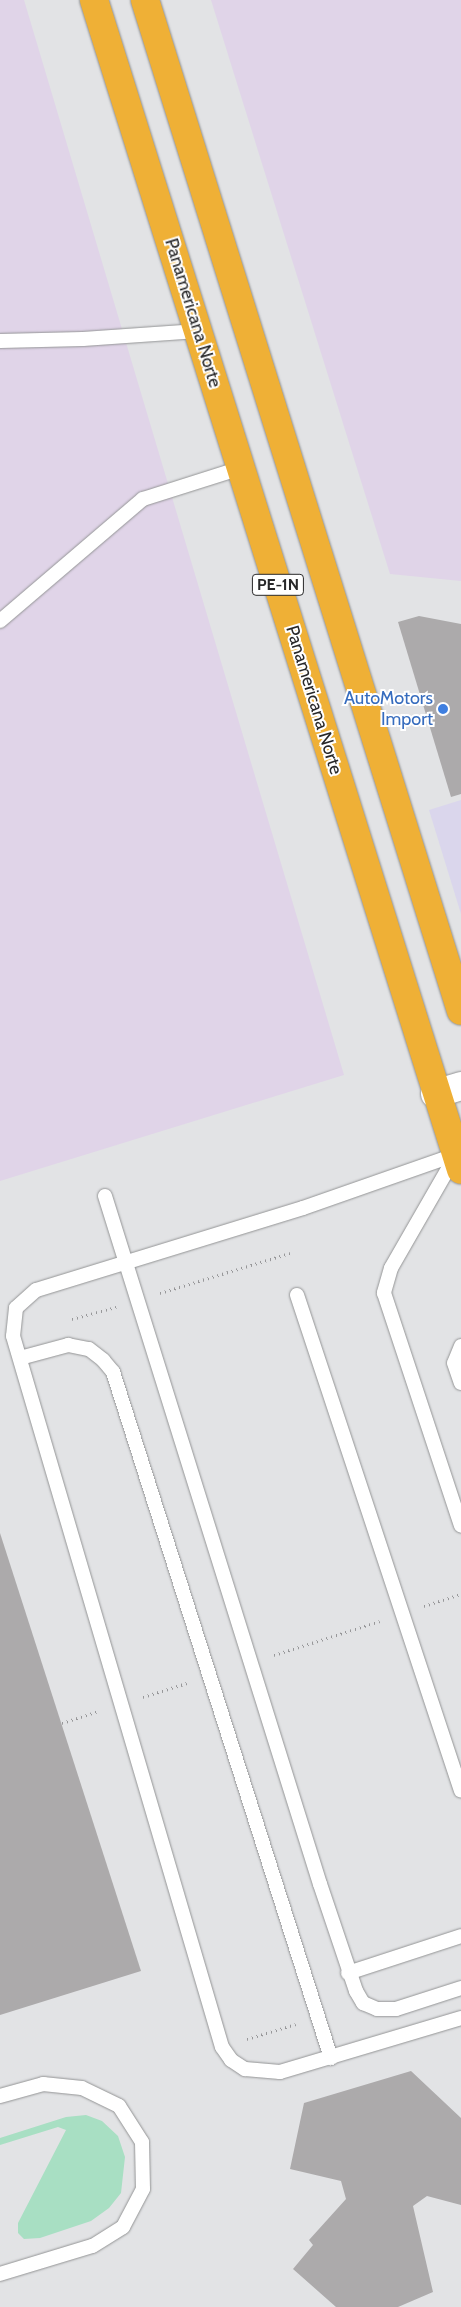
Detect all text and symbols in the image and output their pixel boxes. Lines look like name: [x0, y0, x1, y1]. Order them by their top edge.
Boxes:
street label: Panamericana Norte: [160, 236, 226, 390]
road number: PE-1N: [252, 572, 304, 598]
street label: Panamericana Norte: [281, 623, 347, 777]
place label: AutoMotors Import: [344, 688, 433, 731]
marker: AutoMotors Import: [437, 703, 449, 715]

